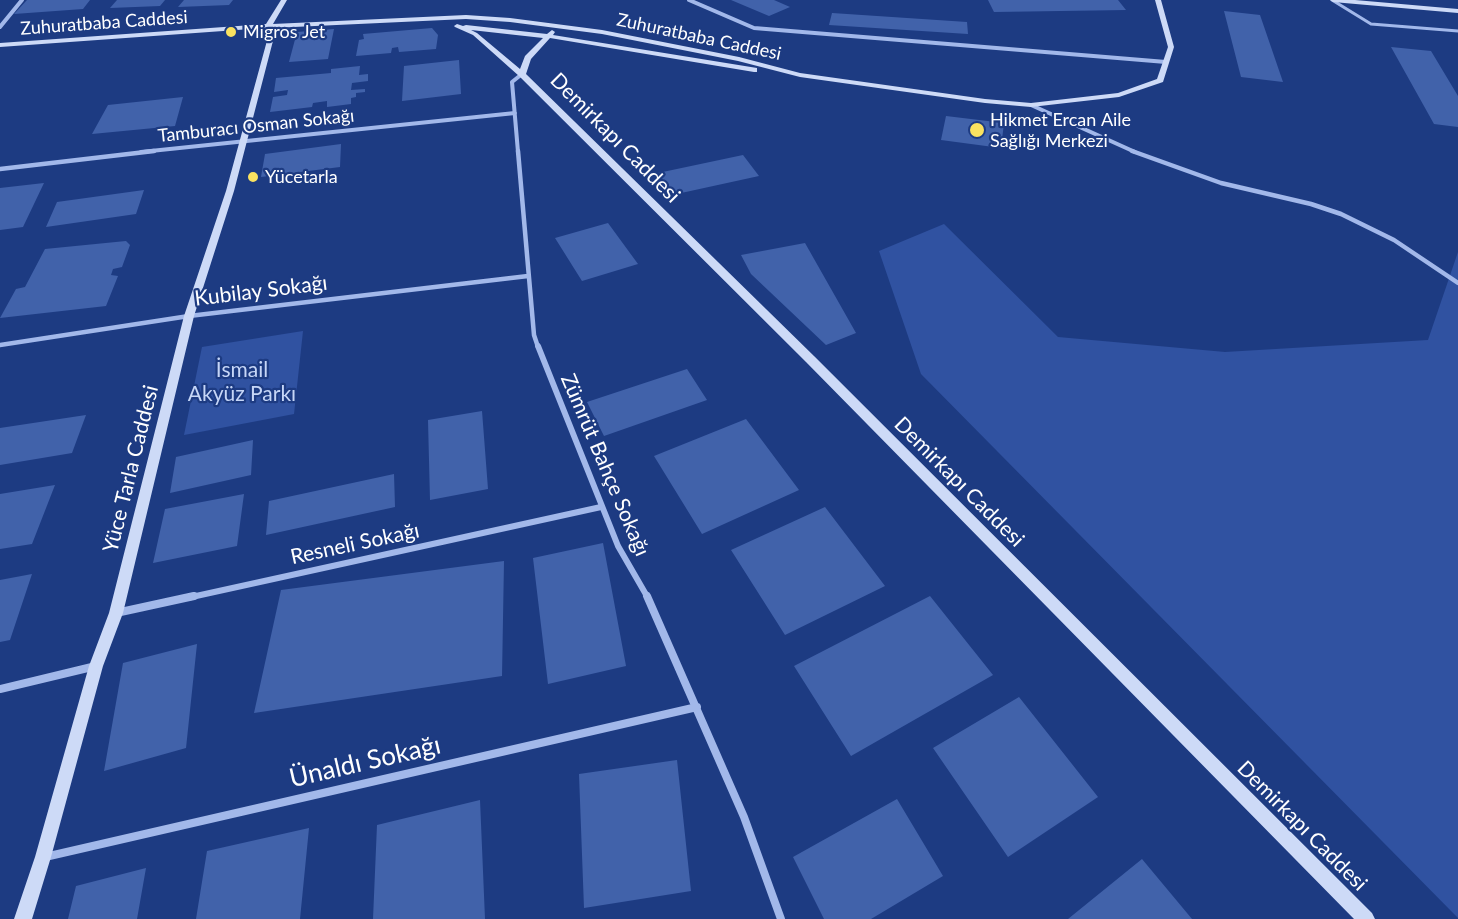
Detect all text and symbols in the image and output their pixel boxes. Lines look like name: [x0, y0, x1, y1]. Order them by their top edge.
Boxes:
street label: Zuhuratbaba Caddesi: [20, 6, 188, 40]
street label: Zuhuratbaba Caddesi: [615, 9, 783, 65]
place label: Migros Jet: [243, 21, 325, 43]
marker: Migros Jet: [224, 25, 238, 39]
street label: Demirkapı Caddesi: [545, 68, 685, 208]
street label: Tamburacı Osman Sokağı: [157, 105, 355, 147]
place label: Hikmet Ercan Aile Sağlığı Merkezi: [990, 109, 1131, 152]
marker: Hikmet Ercan Aile Sağlığı Merkezi: [968, 121, 986, 139]
place label: Yücetarla: [265, 166, 338, 188]
marker: Yücetarla: [246, 170, 260, 184]
street label: Kubilay Sokağı: [193, 270, 329, 312]
park label: İsmail Akyüz Parkı: [188, 357, 296, 407]
street label: Zümrüt Bahçe Sokağı: [555, 370, 655, 560]
street label: Yüce Tarla Caddesi: [98, 383, 164, 555]
street label: Demirkapı Caddesi: [889, 412, 1029, 552]
street label: Resneli Sokağı: [288, 518, 422, 570]
street label: Ünaldı Sokağı: [286, 729, 444, 795]
street label: Demirkapı Caddesi: [1232, 756, 1372, 896]

